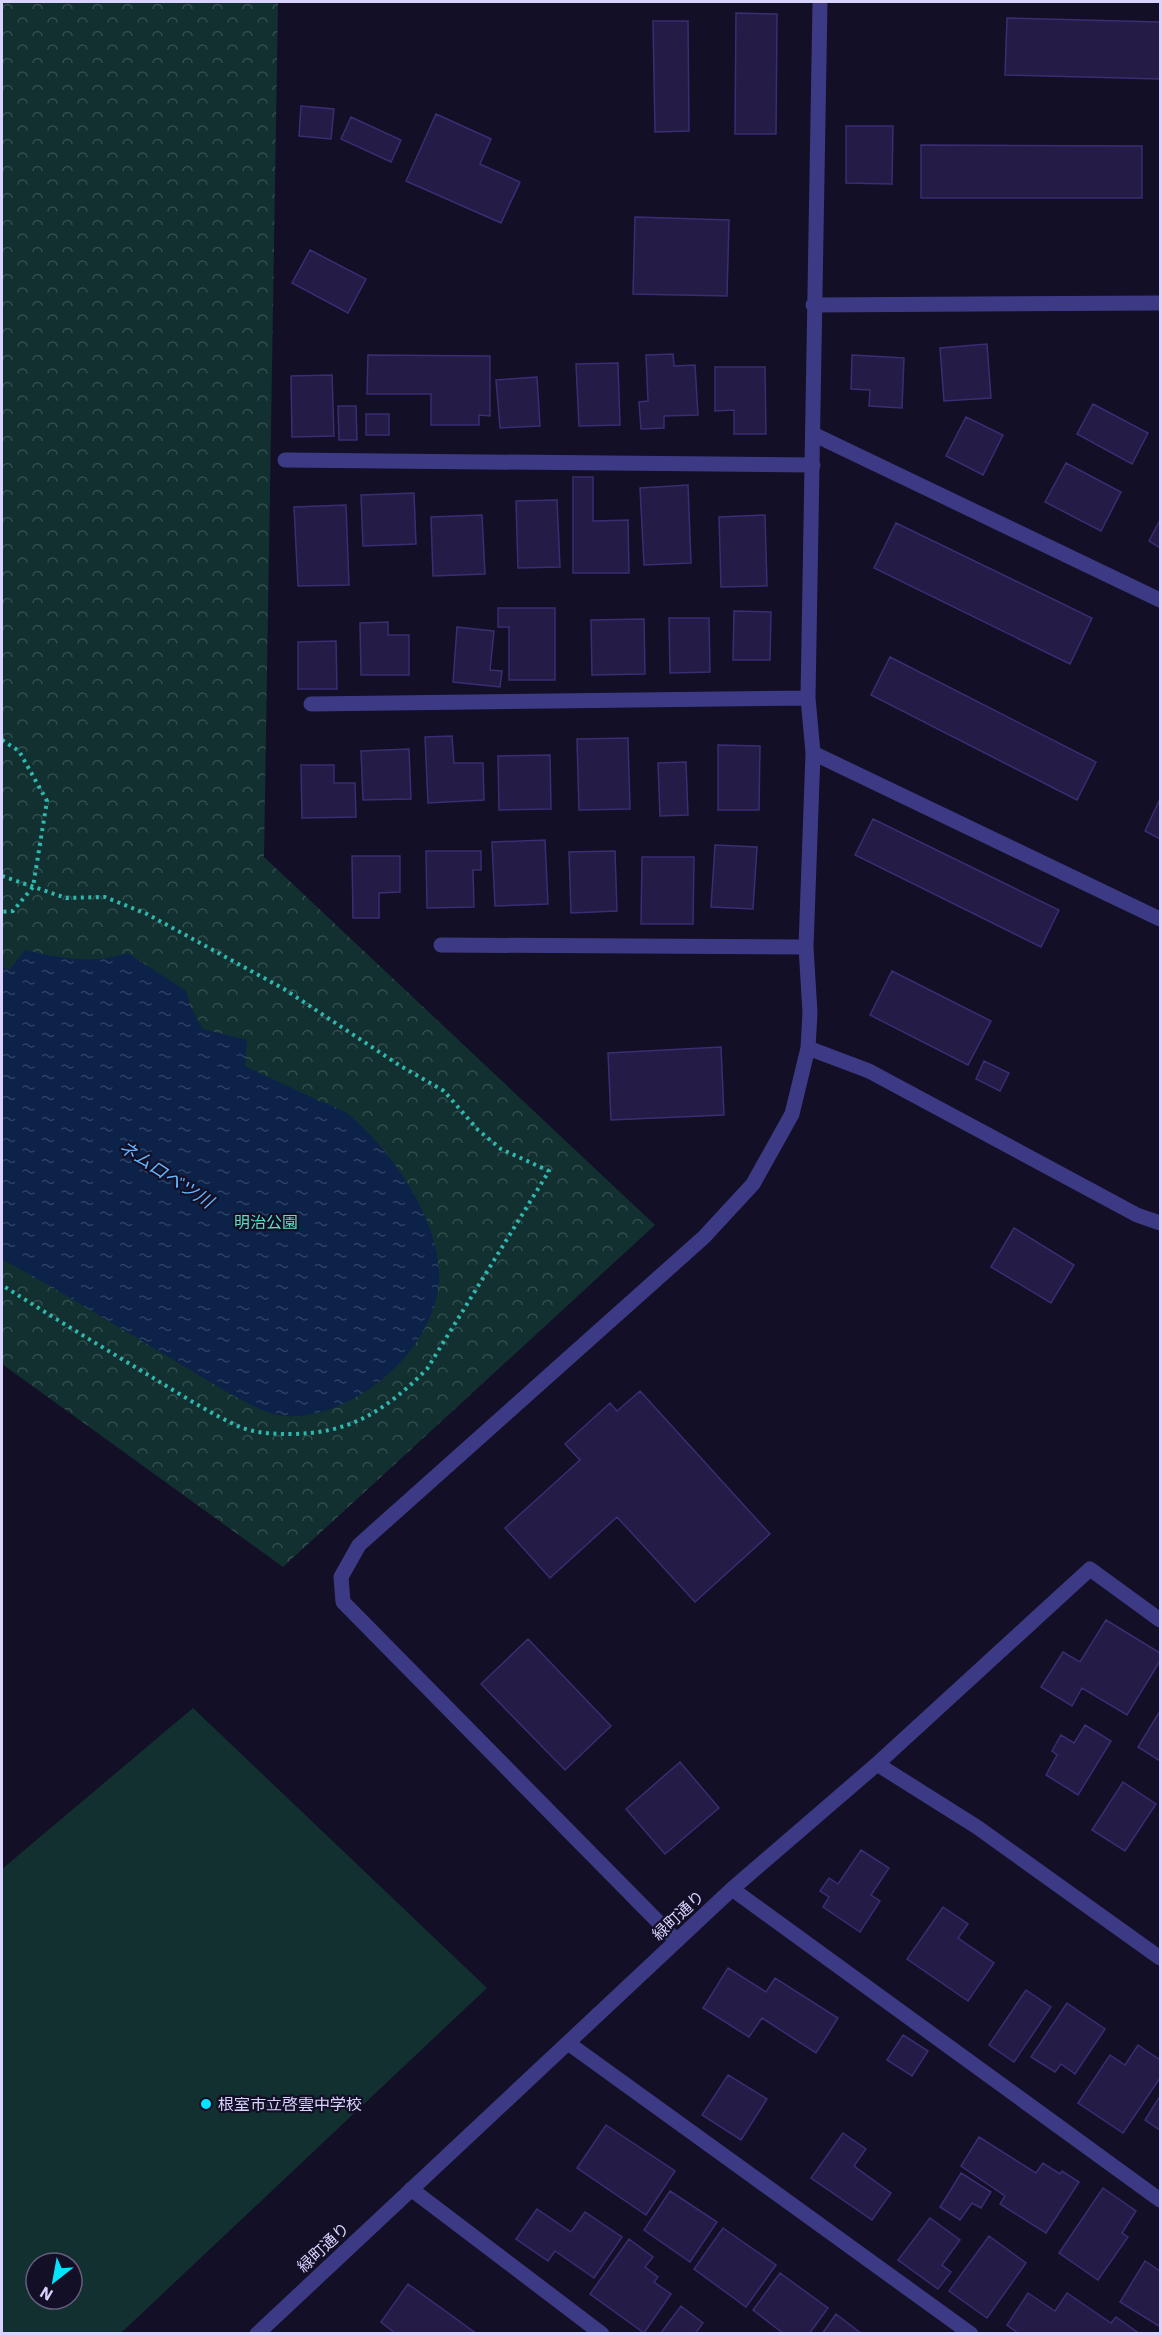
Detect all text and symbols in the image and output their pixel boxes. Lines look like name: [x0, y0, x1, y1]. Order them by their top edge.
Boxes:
water label: ネムロベツ川: [114, 1135, 219, 1214]
park label: 明治公園: [234, 1212, 298, 1232]
street label: 緑町通り: [648, 1886, 708, 1944]
place label: 根室市立啓雲中学校: [218, 2094, 362, 2114]
marker: 根室市立啓雲中学校: [199, 2097, 213, 2111]
street label: 緑町通り: [293, 2218, 353, 2276]
north arrow: [24, 2251, 84, 2311]
text: N: [36, 2282, 56, 2305]

